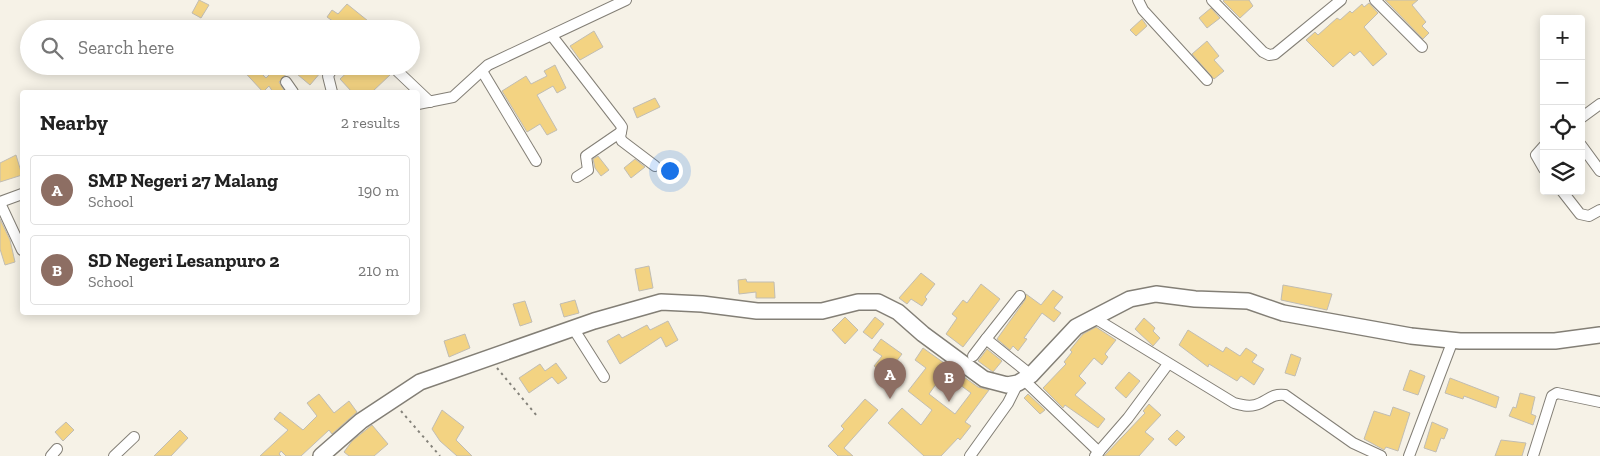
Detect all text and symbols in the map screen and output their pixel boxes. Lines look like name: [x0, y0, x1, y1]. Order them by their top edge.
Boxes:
map controls: [1540, 15, 1585, 195]
button: +: [1540, 15, 1585, 60]
search box: [20, 20, 420, 75]
icon: search: [38, 34, 66, 62]
text: Search here: [78, 36, 174, 59]
button: −: [1540, 60, 1585, 105]
button: locate: [1540, 105, 1585, 150]
text: Nearby: [40, 110, 108, 135]
text: 2 results: [341, 113, 400, 132]
button: layers: [1540, 150, 1585, 195]
your location: [657, 158, 683, 184]
text: SMP Negeri 27 Malang: [88, 169, 278, 192]
text: A: [52, 181, 63, 200]
text: 190 m: [358, 181, 399, 200]
text: School: [88, 192, 134, 211]
text: SD Negeri Lesanpuro 2: [88, 249, 280, 272]
text: B: [52, 261, 62, 280]
text: 210 m: [358, 261, 399, 280]
text: School: [88, 272, 134, 291]
pin: A: [874, 358, 906, 399]
pin: B: [933, 361, 965, 402]

